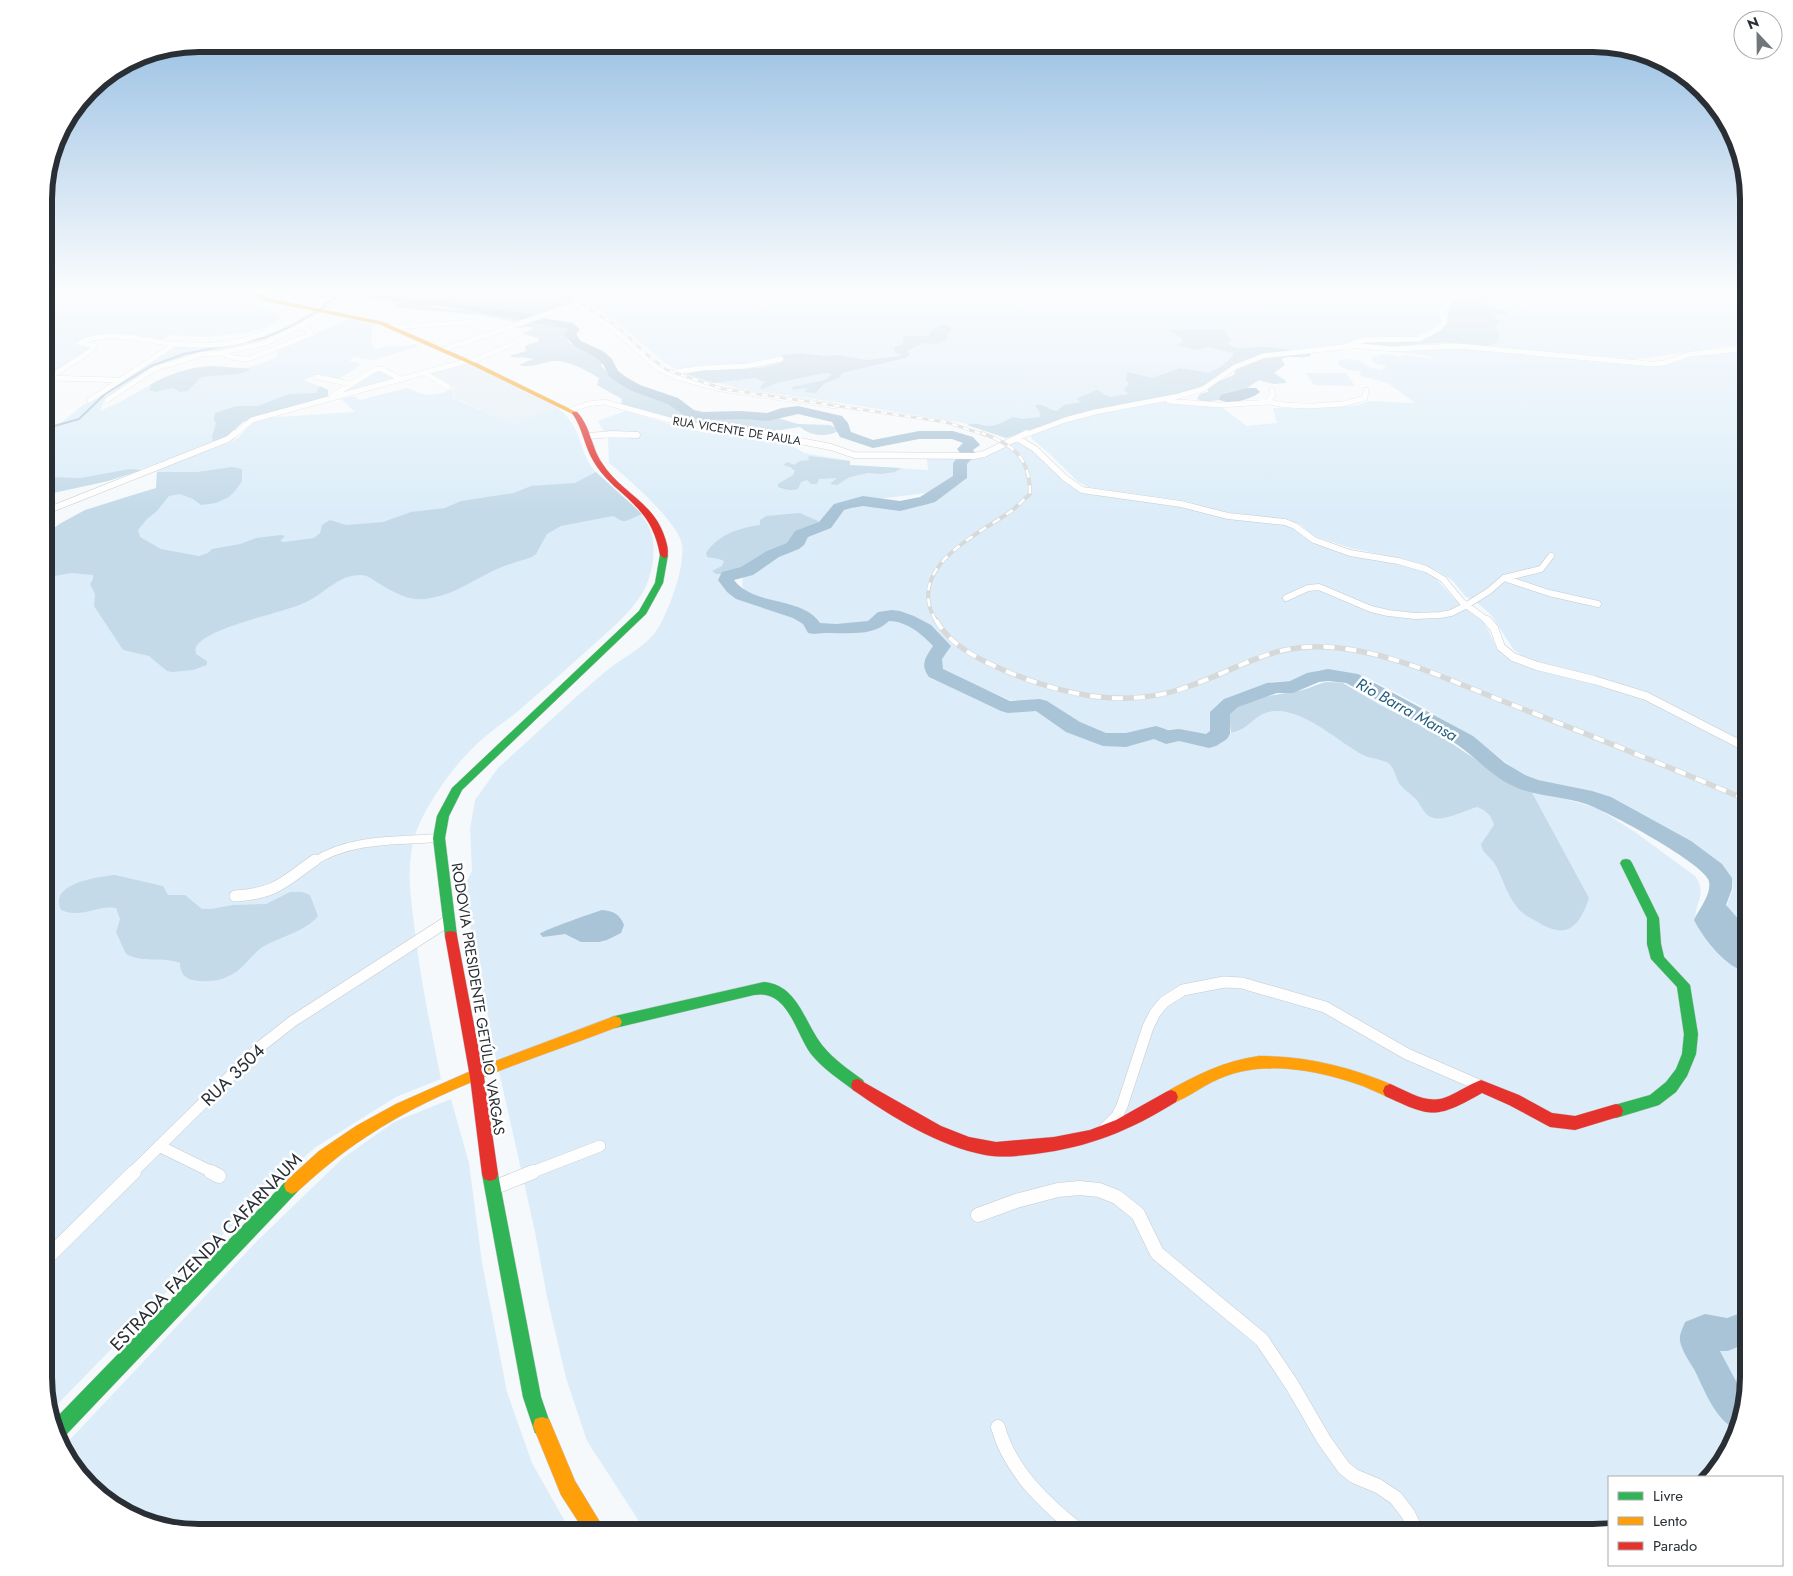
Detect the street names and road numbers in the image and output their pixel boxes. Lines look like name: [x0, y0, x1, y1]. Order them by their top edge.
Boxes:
street label: RUA VICENTE DE PAULA: [672, 412, 803, 450]
street label: RODOVIA PRESIDENTE GETÚLIO VARGAS: [446, 861, 510, 1137]
street label: RUA 3504: [195, 1038, 271, 1112]
street label: ESTRADA FAZENDA CAFARNAUM: [104, 1147, 308, 1357]

